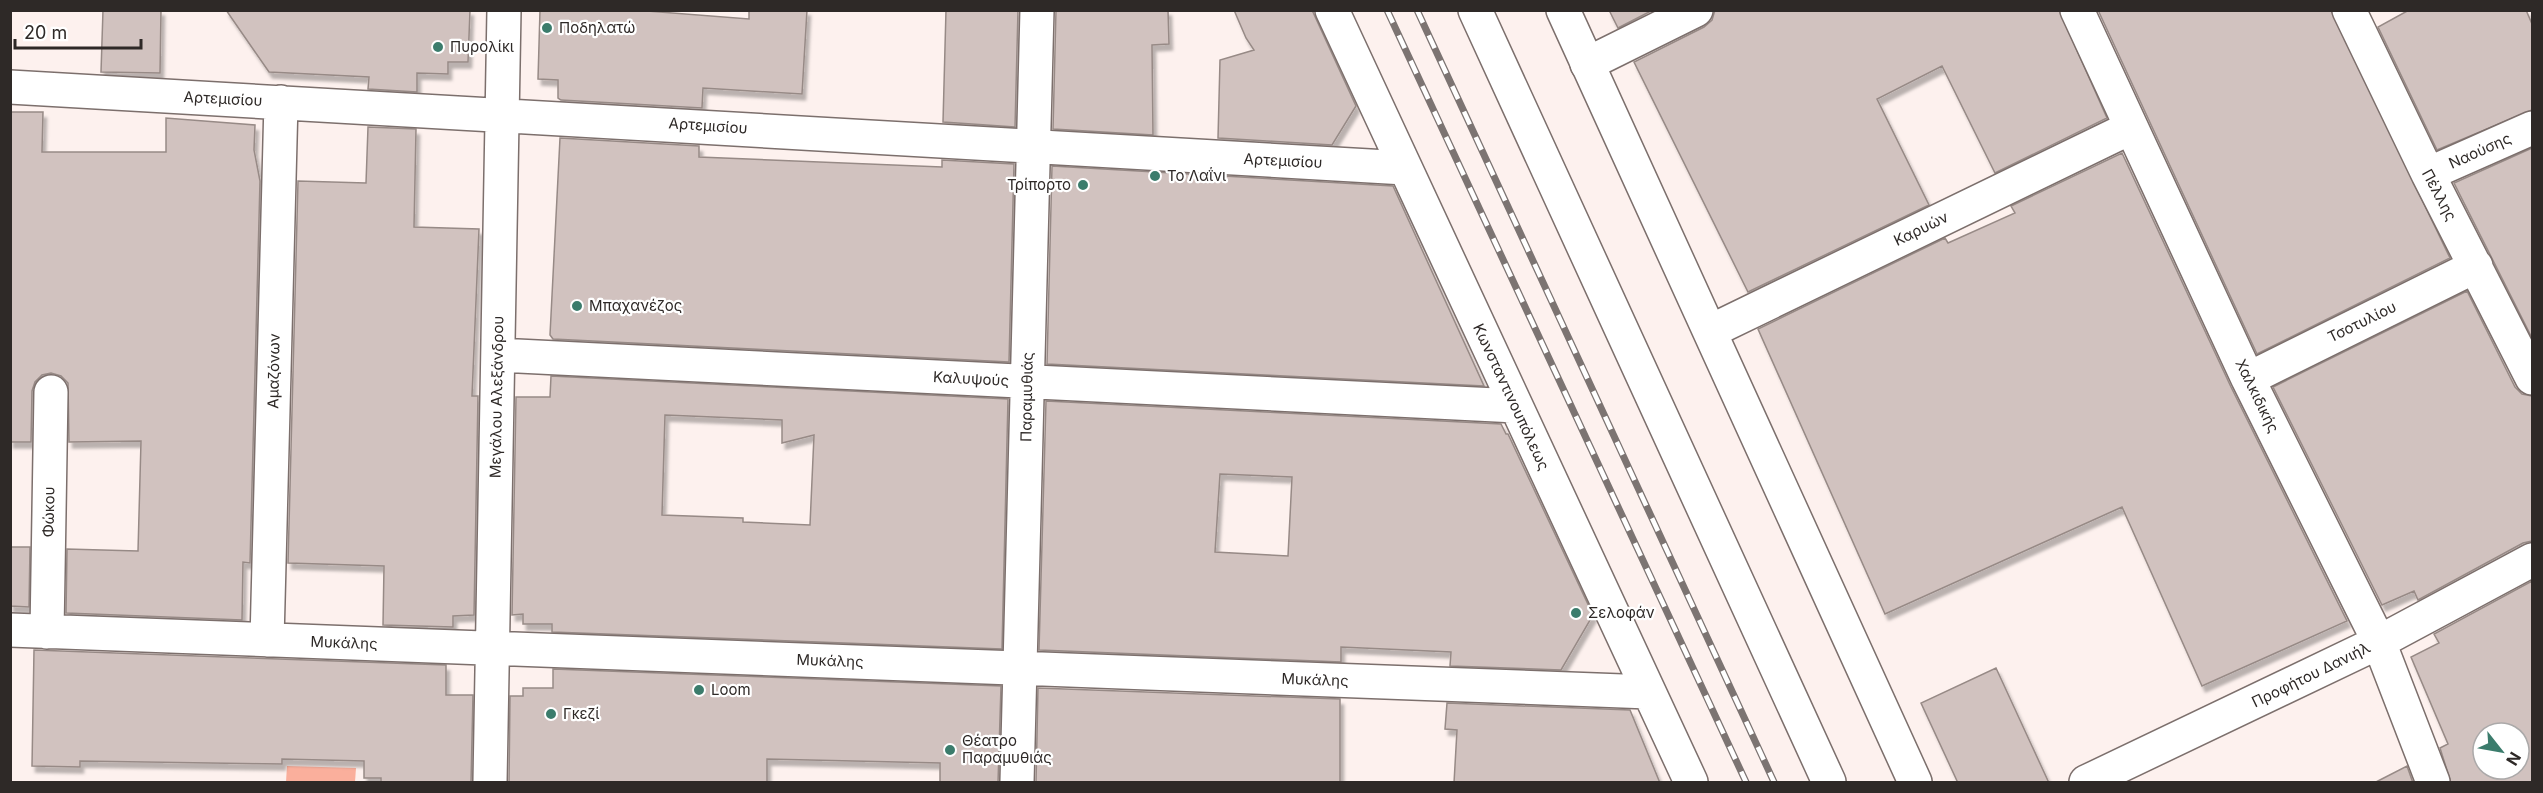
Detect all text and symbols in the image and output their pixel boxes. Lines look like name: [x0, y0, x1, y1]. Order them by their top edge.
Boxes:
scale bar: [15, 12, 141, 50]
place label: Ποδηλατώ: [559, 18, 635, 37]
marker: Ποδηλατώ: [540, 21, 554, 35]
text: 20 m: [24, 22, 67, 43]
place label: Πυρολίκι: [450, 37, 514, 56]
marker: Πυρολίκι: [431, 40, 445, 54]
street label: Αρτεμισίου: [183, 87, 263, 110]
street label: Αρτεμισίου: [668, 113, 748, 138]
street label: Ναούσης: [2446, 128, 2514, 173]
street label: Αρτεμισίου: [1243, 149, 1323, 172]
place label: Το Λαΐνι: [1167, 166, 1226, 185]
street label: Πέλλης: [2418, 166, 2461, 224]
marker: Το Λαΐνι: [1148, 169, 1162, 183]
place label: Τρίπορτο: [1007, 175, 1071, 194]
marker: Τρίπορτο: [1076, 178, 1090, 192]
street label: Καρυών: [1890, 207, 1951, 250]
place label: Μπαχανέζος: [589, 296, 682, 315]
street label: Τσοτυλίου: [2324, 297, 2399, 346]
marker: Μπαχανέζος: [570, 299, 584, 313]
street label: Μεγάλου Αλεξάνδρου: [486, 316, 507, 478]
street label: Κωνσταντινουπόλεως: [1469, 320, 1554, 473]
street label: Αμαζόνων: [263, 333, 284, 409]
street label: Παραμυθιάς: [1016, 352, 1037, 442]
street label: Χαλκιδικής: [2231, 356, 2283, 436]
street label: Καλυψούς: [933, 367, 1009, 390]
street label: Φώκου: [39, 486, 58, 538]
place label: Σελοφάν: [1588, 603, 1655, 622]
marker: Σελοφάν: [1569, 606, 1583, 620]
street label: Μυκάλης: [310, 632, 378, 653]
street label: Προφήτου Δανιήλ: [2248, 637, 2373, 711]
street label: Μυκάλης: [796, 650, 864, 671]
street label: Μυκάλης: [1281, 669, 1349, 690]
place label: Loom: [711, 680, 751, 699]
marker: Loom: [692, 683, 706, 697]
place label: Γκεζί: [563, 704, 599, 723]
marker: Γκεζί: [544, 707, 558, 721]
north arrow: [2471, 721, 2531, 781]
place label: Θέατρο Παραμυθιάς: [962, 731, 1052, 767]
marker: Θέατρο Παραμυθιάς: [943, 743, 957, 757]
text: N: [2502, 748, 2526, 769]

